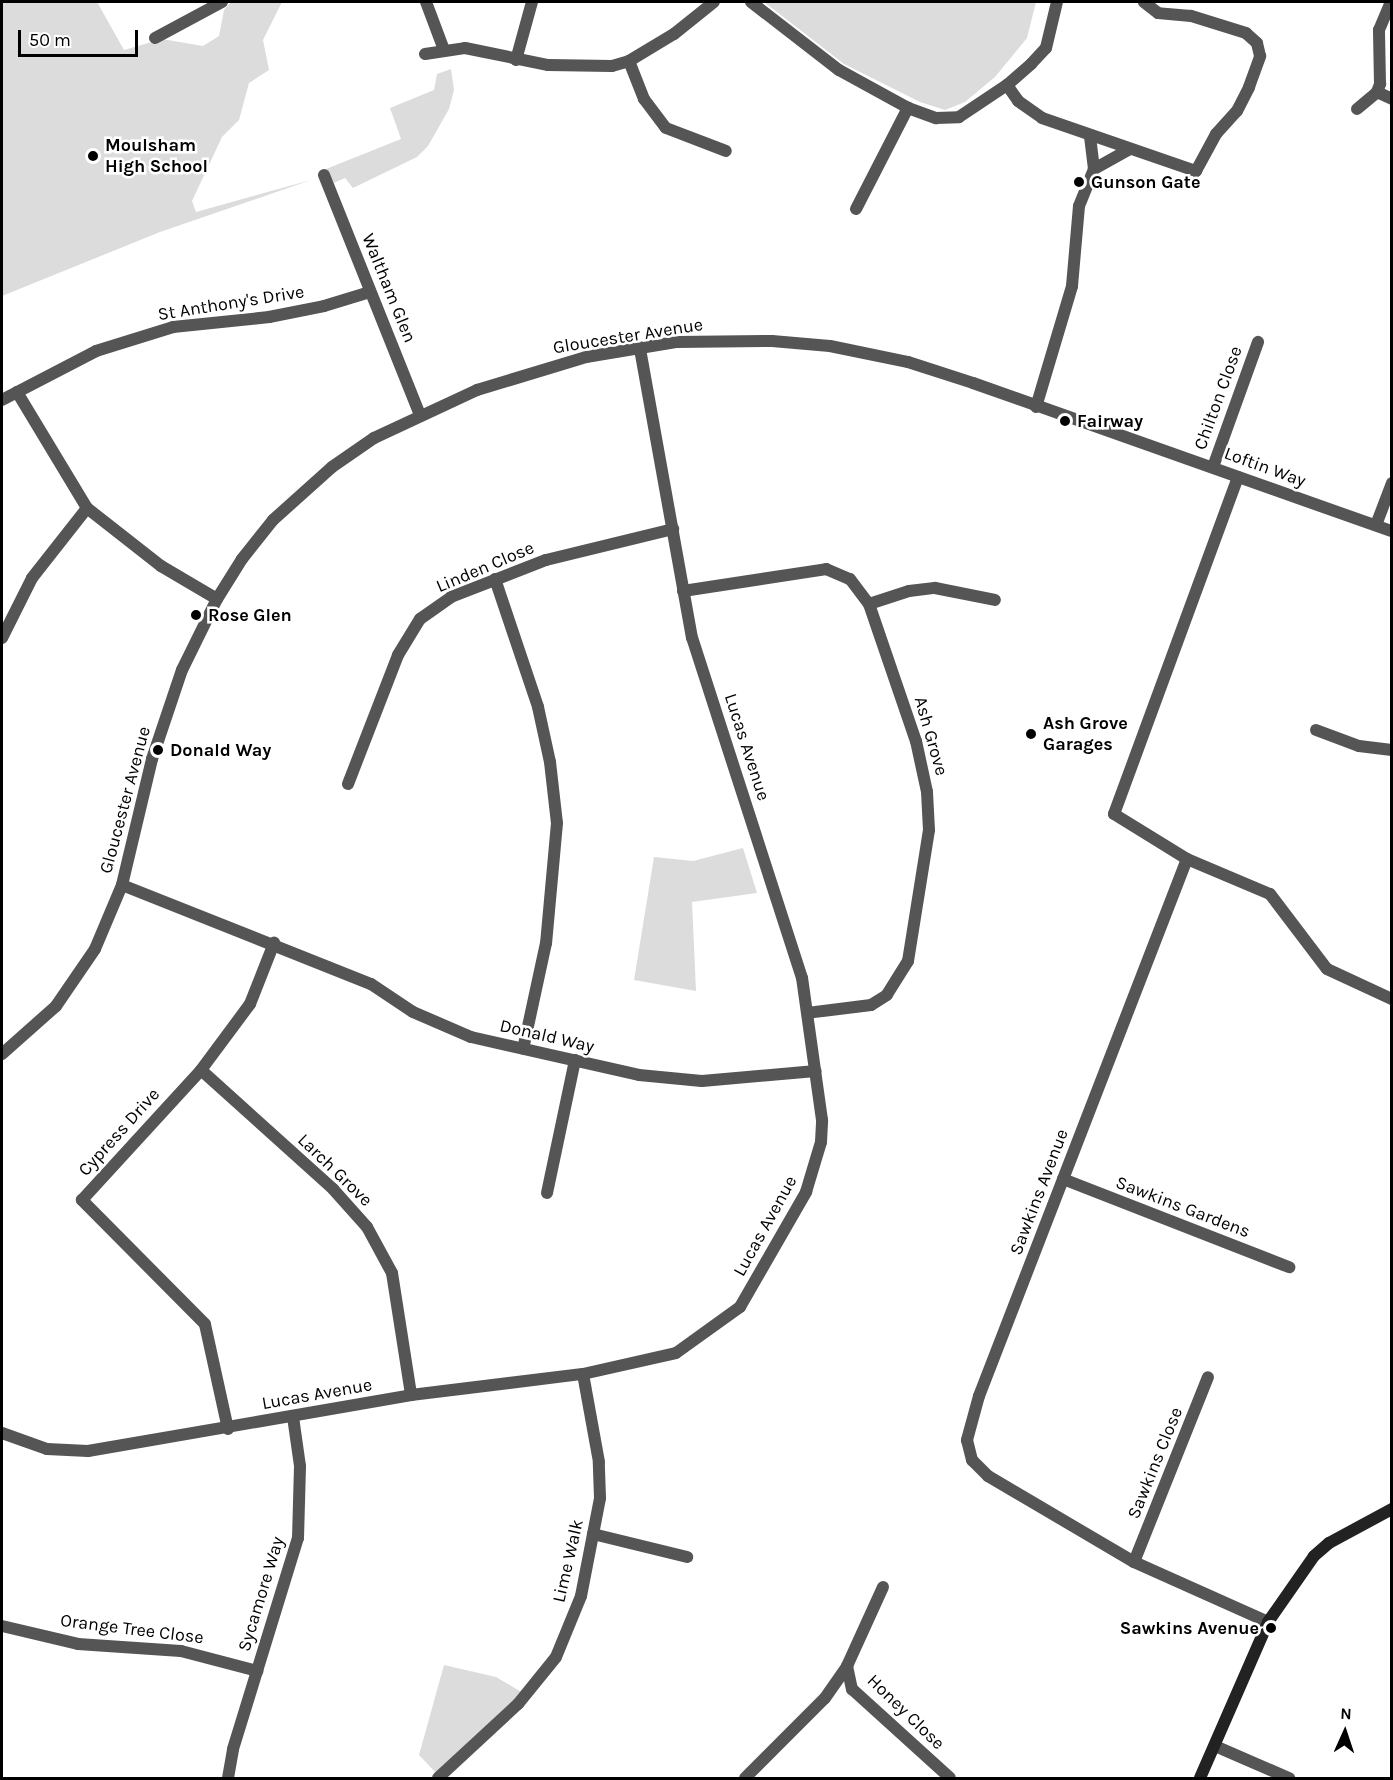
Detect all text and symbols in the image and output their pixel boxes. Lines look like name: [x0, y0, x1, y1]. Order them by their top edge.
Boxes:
scale bar: [21, 18, 141, 56]
text: 50 m: [29, 29, 71, 51]
place label: Moulsham High School: [105, 135, 208, 178]
marker: Moulsham High School: [86, 149, 100, 163]
place label: Gunson Gate: [1091, 171, 1200, 193]
marker: Gunson Gate: [1072, 175, 1086, 189]
street label: Waltham Glen: [357, 230, 421, 346]
street label: St Anthony's Drive: [156, 281, 306, 325]
street label: Gloucester Avenue: [552, 313, 704, 359]
street label: Chilton Close: [1189, 343, 1247, 453]
place label: Fairway: [1077, 410, 1143, 432]
marker: Fairway: [1058, 414, 1072, 428]
street label: Loftin Way: [1221, 442, 1309, 492]
street label: Linden Close: [433, 537, 537, 597]
place label: Rose Glen: [208, 604, 292, 626]
marker: Rose Glen: [189, 608, 203, 622]
street label: Lucas Avenue: [720, 691, 774, 803]
street label: Ash Grove: [909, 694, 953, 778]
place label: Ash Grove Garages: [1043, 713, 1128, 756]
street label: Gloucester Avenue: [95, 724, 155, 876]
marker: Ash Grove Garages: [1024, 727, 1038, 741]
place label: Donald Way: [170, 739, 271, 761]
marker: Donald Way: [151, 743, 165, 757]
street label: Donald Way: [498, 1015, 596, 1057]
street label: Cypress Drive: [74, 1084, 164, 1180]
street label: Sawkins Avenue: [1005, 1126, 1073, 1258]
street label: Larch Grove: [293, 1129, 377, 1211]
street label: Sawkins Gardens: [1113, 1171, 1253, 1243]
street label: Lucas Avenue: [729, 1172, 801, 1280]
street label: Lucas Avenue: [260, 1374, 374, 1414]
street label: Sawkins Close: [1123, 1404, 1187, 1522]
street label: Lime Walk: [548, 1517, 588, 1605]
street label: Sycamore Way: [233, 1534, 289, 1654]
street label: Orange Tree Close: [59, 1609, 205, 1649]
place label: Sawkins Avenue: [1120, 1617, 1259, 1639]
marker: Sawkins Avenue: [1264, 1621, 1278, 1635]
street label: Honey Close: [863, 1670, 949, 1754]
north arrow: [1315, 1702, 1375, 1762]
text: N: [1340, 1704, 1352, 1723]

